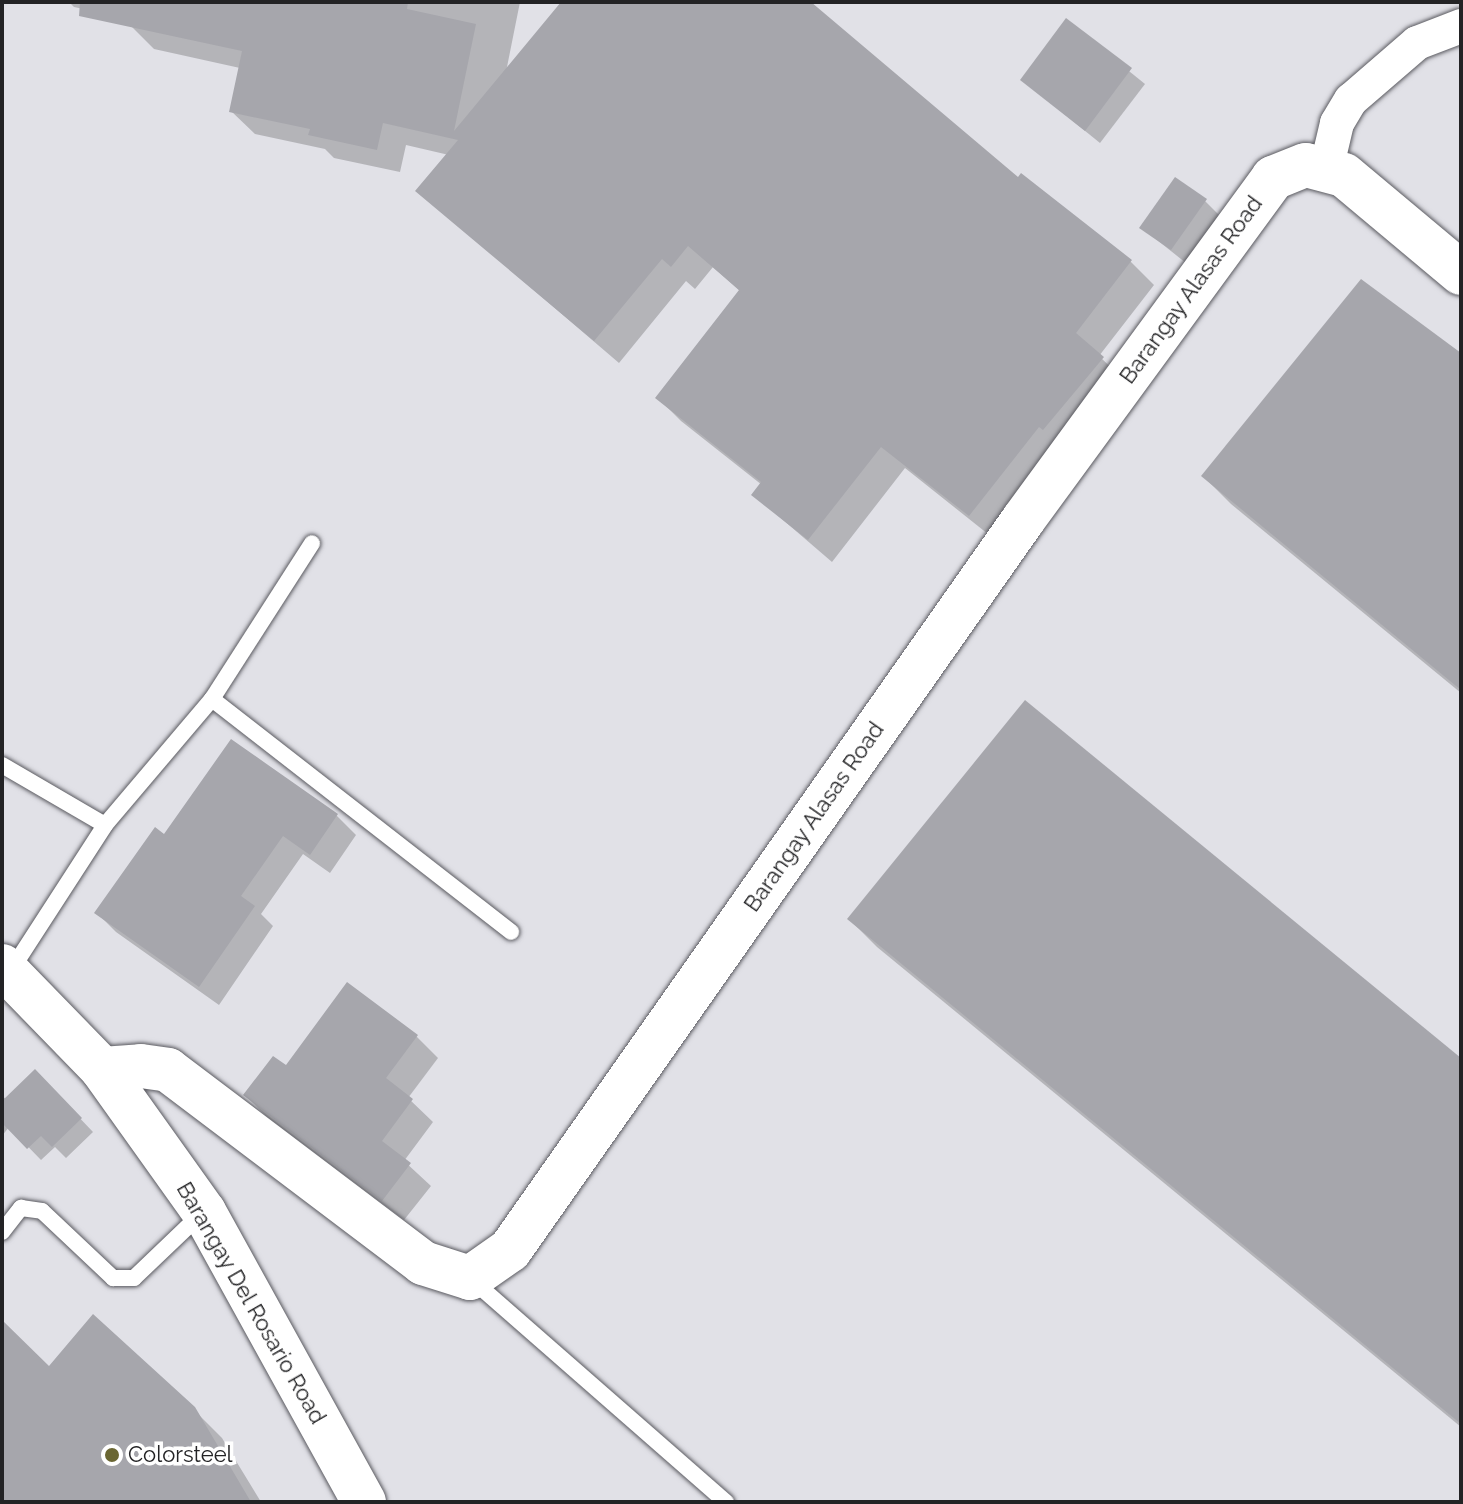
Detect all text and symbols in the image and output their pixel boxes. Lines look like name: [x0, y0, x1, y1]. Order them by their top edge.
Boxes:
street label: Barangay Alasas Road: [1114, 191, 1268, 389]
street label: Barangay Alasas Road: [738, 717, 890, 917]
street label: Barangay Del Rosario Road: [171, 1177, 331, 1429]
place label: Colorsteel: [128, 1442, 233, 1468]
marker: Colorsteel: [103, 1446, 121, 1464]

